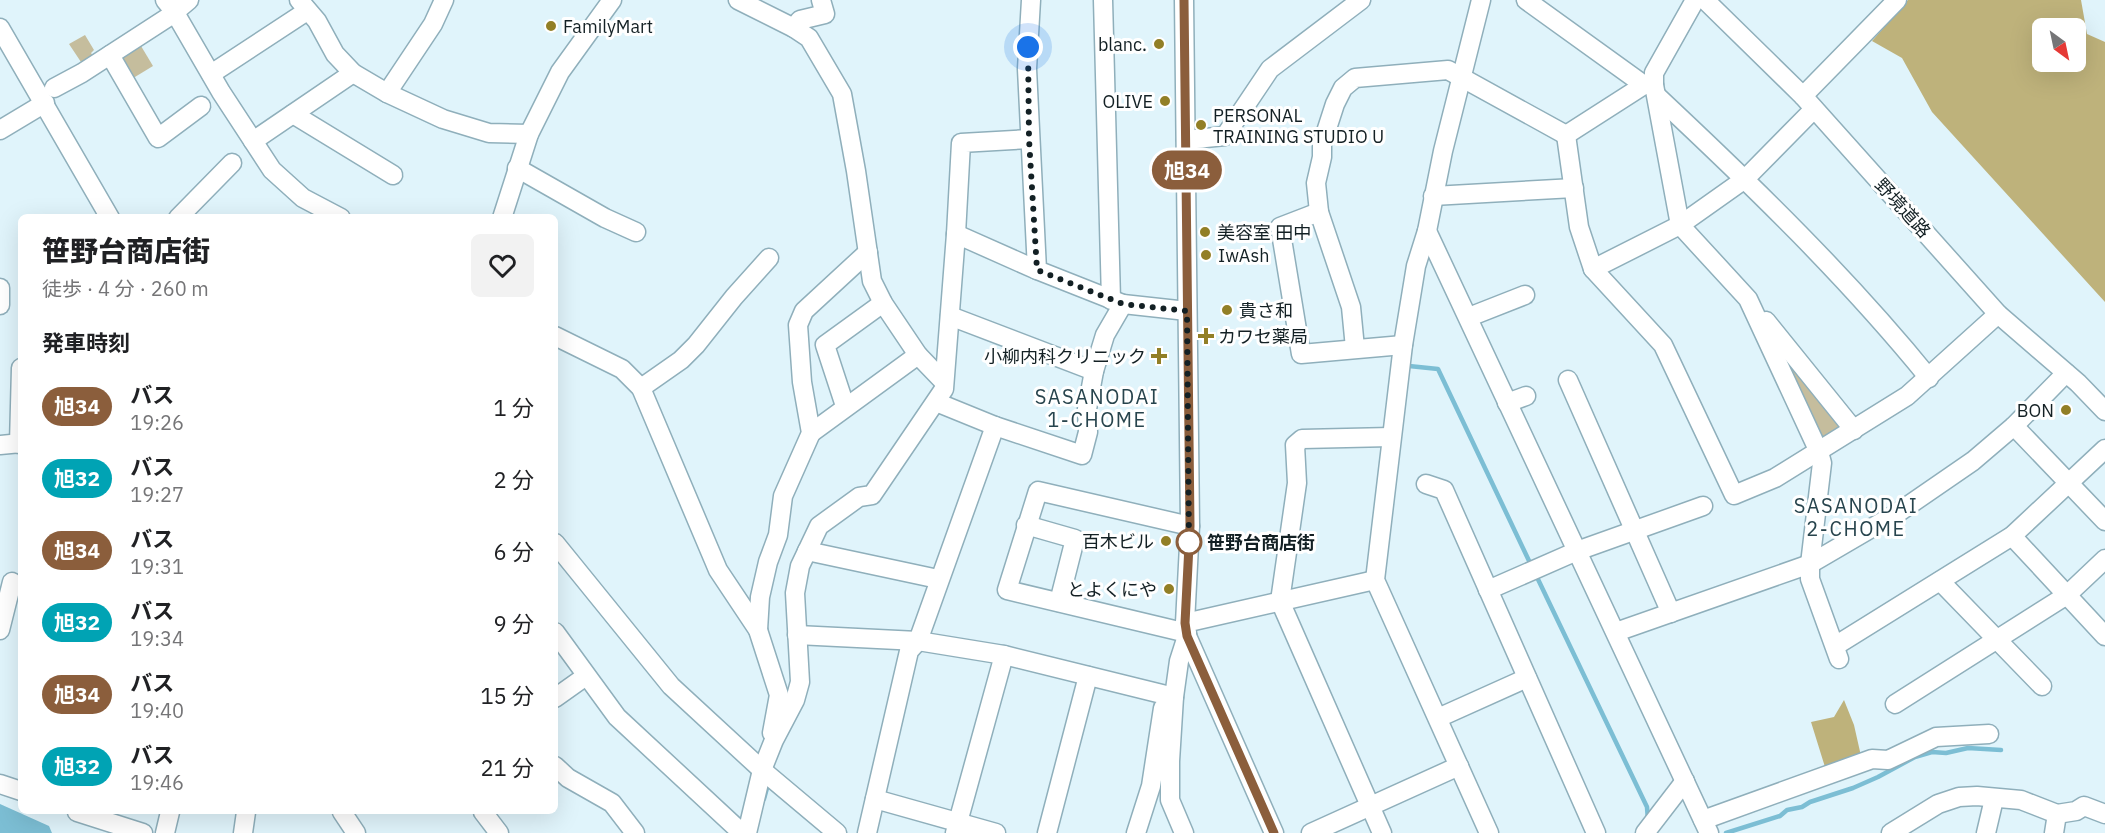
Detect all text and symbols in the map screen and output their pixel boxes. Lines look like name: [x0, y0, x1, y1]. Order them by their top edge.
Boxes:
place label: FamilyMart: [563, 15, 653, 38]
north arrow: [2032, 18, 2086, 72]
map controls: [2032, 18, 2086, 72]
marker: FamilyMart: [544, 19, 558, 33]
your location: [1013, 32, 1043, 62]
place label: blanc.: [1098, 33, 1147, 56]
marker: blanc.: [1152, 37, 1166, 51]
place label: OLIVE: [1103, 90, 1153, 113]
marker: OLIVE: [1158, 94, 1172, 108]
place label: PERSONAL TRAINING STUDIO U: [1213, 104, 1384, 148]
marker: PERSONAL TRAINING STUDIO U: [1194, 118, 1208, 132]
line badge: 旭34: [1152, 150, 1222, 190]
text: 旭34: [1164, 156, 1210, 184]
street label: 野境道路: [1870, 174, 1936, 242]
place label: 美容室 田中: [1217, 221, 1311, 244]
marker: 美容室 田中: [1198, 225, 1212, 239]
text: 笹野台商店街: [42, 232, 210, 269]
button: heart: [471, 234, 534, 297]
place label: IwAsh: [1218, 244, 1269, 267]
marker: IwAsh: [1199, 248, 1213, 262]
text: 徒歩 · 4 分 · 260 m: [42, 275, 209, 302]
place label: 貴さ和: [1239, 299, 1293, 322]
marker: 貴さ和: [1220, 303, 1234, 317]
place label: カワセ薬局: [1218, 325, 1308, 348]
text: 発車時刻: [42, 328, 130, 357]
marker: カワセ薬局: [1199, 329, 1213, 343]
place label: 小柳内科クリニック: [984, 345, 1146, 368]
marker: 小柳内科クリニック: [1150, 347, 1168, 365]
text: バス: [130, 380, 174, 409]
district label: SASANODAI 1-CHOME: [1035, 383, 1159, 433]
text: 旭34: [54, 392, 100, 420]
text: 1 分: [494, 393, 534, 422]
place label: BON: [2017, 399, 2054, 422]
marker: BON: [2059, 403, 2073, 417]
text: 19:26: [130, 409, 184, 436]
text: バス: [130, 452, 174, 481]
text: 旭32: [54, 464, 100, 492]
text: 2 分: [494, 465, 534, 494]
text: 19:27: [130, 481, 184, 508]
district label: SASANODAI 2-CHOME: [1794, 492, 1918, 542]
text: バス: [130, 524, 174, 553]
marker: 笹野台商店街: [1176, 529, 1202, 555]
place label: 百木ビル: [1082, 530, 1154, 553]
place label: 笹野台商店街: [1207, 531, 1315, 554]
marker: 百木ビル: [1159, 534, 1173, 548]
text: 旭34: [54, 536, 100, 564]
text: 6 分: [494, 537, 534, 566]
text: 19:31: [130, 553, 184, 580]
place label: とよくにや: [1067, 578, 1157, 601]
marker: とよくにや: [1162, 582, 1176, 596]
text: バス: [130, 596, 174, 625]
text: 旭32: [54, 608, 100, 636]
text: 9 分: [494, 609, 534, 638]
text: 19:34: [130, 625, 184, 652]
text: バス: [130, 668, 174, 697]
text: 旭34: [54, 680, 100, 708]
text: 15 分: [480, 681, 534, 710]
text: 19:40: [130, 697, 184, 724]
text: バス: [130, 740, 174, 769]
text: 旭32: [54, 752, 100, 780]
text: 21 分: [480, 753, 534, 782]
text: 19:46: [130, 769, 184, 796]

